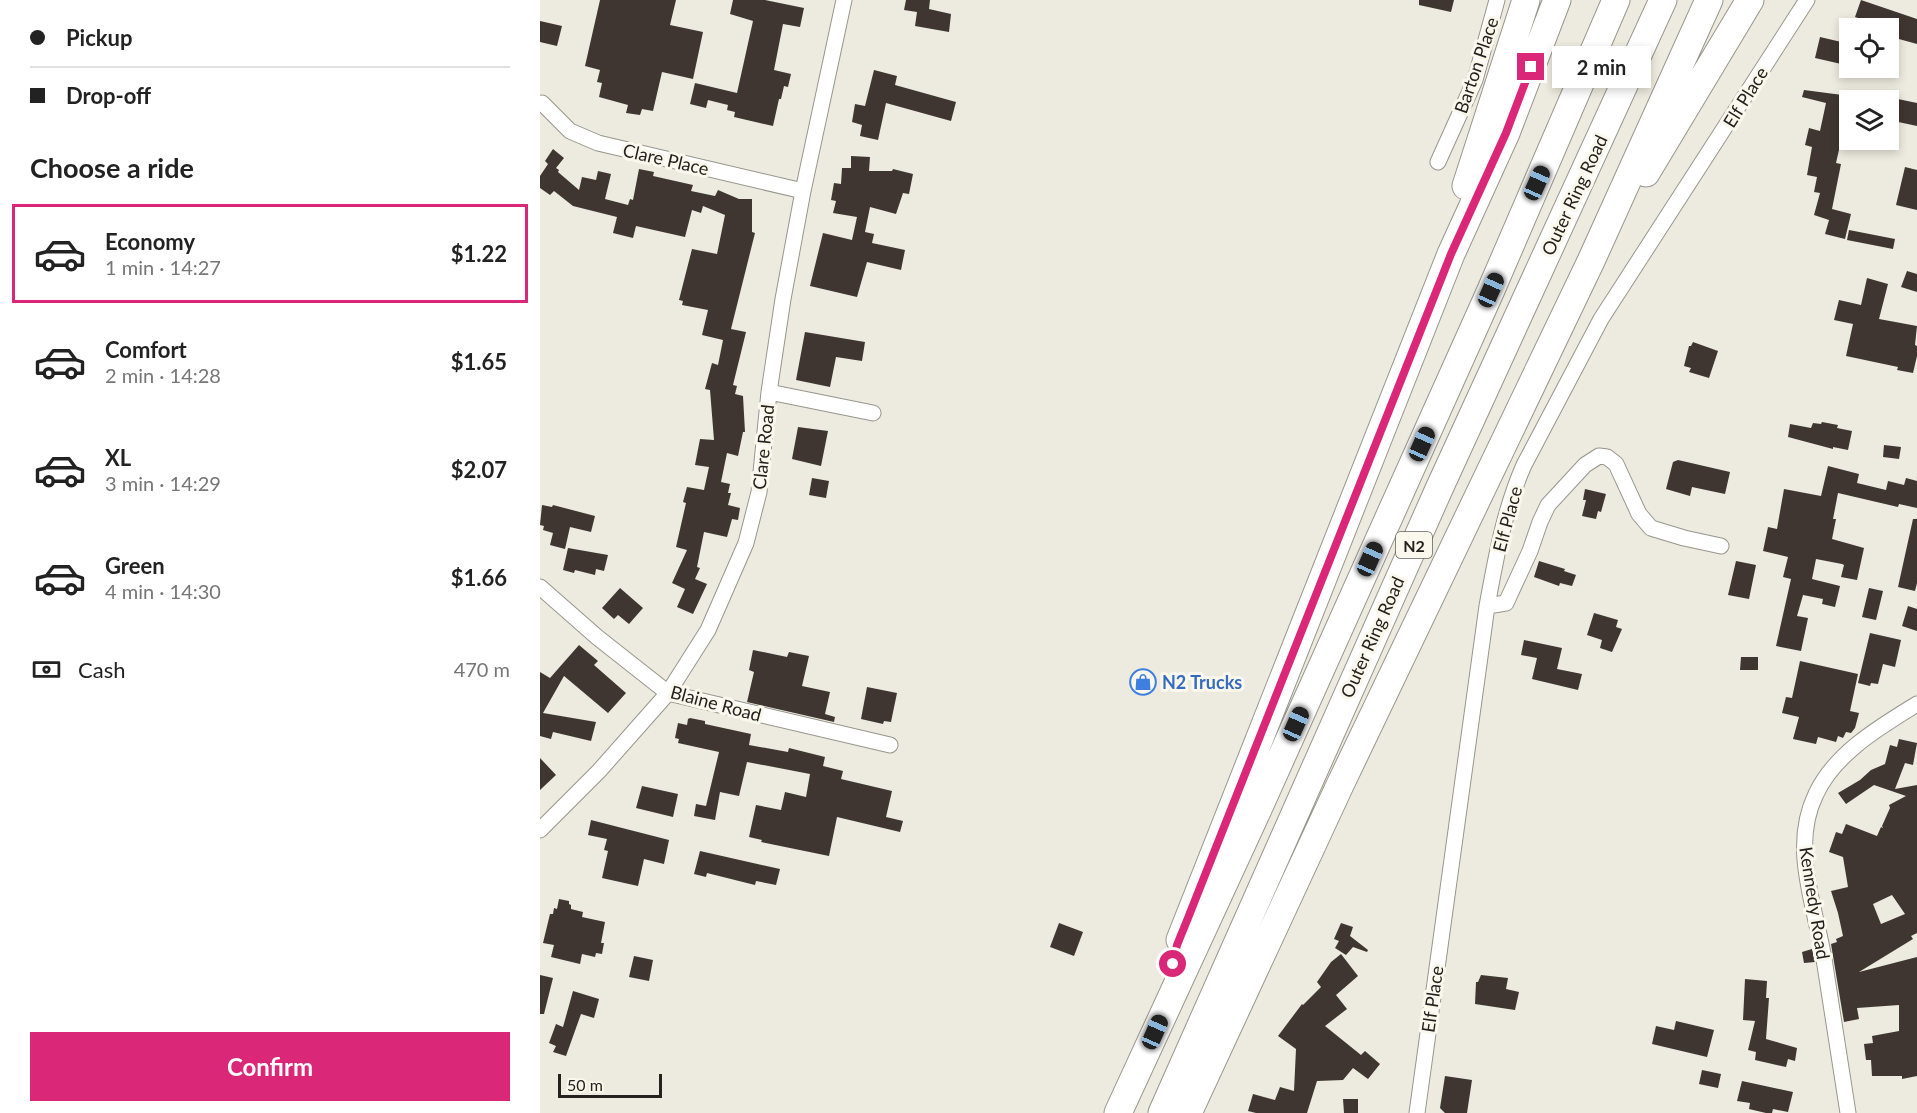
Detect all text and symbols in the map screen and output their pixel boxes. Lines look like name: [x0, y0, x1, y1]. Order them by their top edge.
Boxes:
street label: Barton Place: [1449, 14, 1503, 116]
map controls: [1839, 18, 1899, 150]
button: locate: [1839, 18, 1899, 78]
text: Pickup: [66, 24, 132, 51]
callout: 2 min: [1552, 46, 1651, 88]
route end: [1517, 53, 1544, 80]
text: 2 min: [1577, 55, 1626, 79]
street label: Elf Place: [1718, 63, 1772, 131]
text: Drop-off: [66, 82, 151, 109]
button: layers: [1839, 90, 1899, 150]
street label: Outer Ring Road: [1536, 131, 1612, 259]
street label: Clare Place: [621, 138, 711, 180]
text: Choose a ride: [30, 151, 194, 184]
car: [1521, 163, 1553, 203]
icon: car: [33, 227, 87, 281]
text: Economy: [105, 228, 195, 255]
text: $1.22: [451, 240, 507, 267]
text: 1 min · 14:27: [105, 255, 221, 279]
car: [1475, 270, 1507, 310]
icon: car: [33, 335, 87, 389]
text: Comfort: [105, 336, 187, 363]
text: $1.65: [451, 348, 507, 375]
text: 2 min · 14:28: [105, 363, 221, 387]
street label: Clare Road: [748, 403, 778, 491]
car: [1406, 424, 1438, 464]
icon: car: [33, 443, 87, 497]
text: XL: [105, 444, 131, 471]
text: $2.07: [451, 456, 507, 483]
text: 3 min · 14:29: [105, 471, 221, 495]
street label: Elf Place: [1488, 484, 1526, 554]
road number: N2: [1396, 532, 1432, 558]
car: [1354, 539, 1386, 579]
icon: car: [33, 551, 87, 605]
text: Green: [105, 552, 165, 579]
text: $1.66: [451, 564, 507, 591]
street label: Outer Ring Road: [1335, 573, 1409, 701]
text: 4 min · 14:30: [105, 579, 221, 603]
icon: cash: [30, 653, 63, 686]
text: Cash: [78, 656, 125, 683]
text: 470 m: [454, 657, 510, 681]
shop icon: N2 Trucks: [1128, 667, 1158, 697]
place label: N2 Trucks: [1162, 671, 1242, 693]
street label: Blaine Road: [668, 680, 764, 726]
car: [1280, 704, 1312, 744]
street label: Kennedy Road: [1795, 845, 1835, 961]
route start: [1159, 950, 1186, 977]
street label: Elf Place: [1416, 964, 1448, 1034]
car: [1139, 1012, 1171, 1052]
button: Confirm: [30, 1032, 510, 1101]
scale bar: [558, 1071, 662, 1098]
text: 50 m: [567, 1075, 603, 1094]

